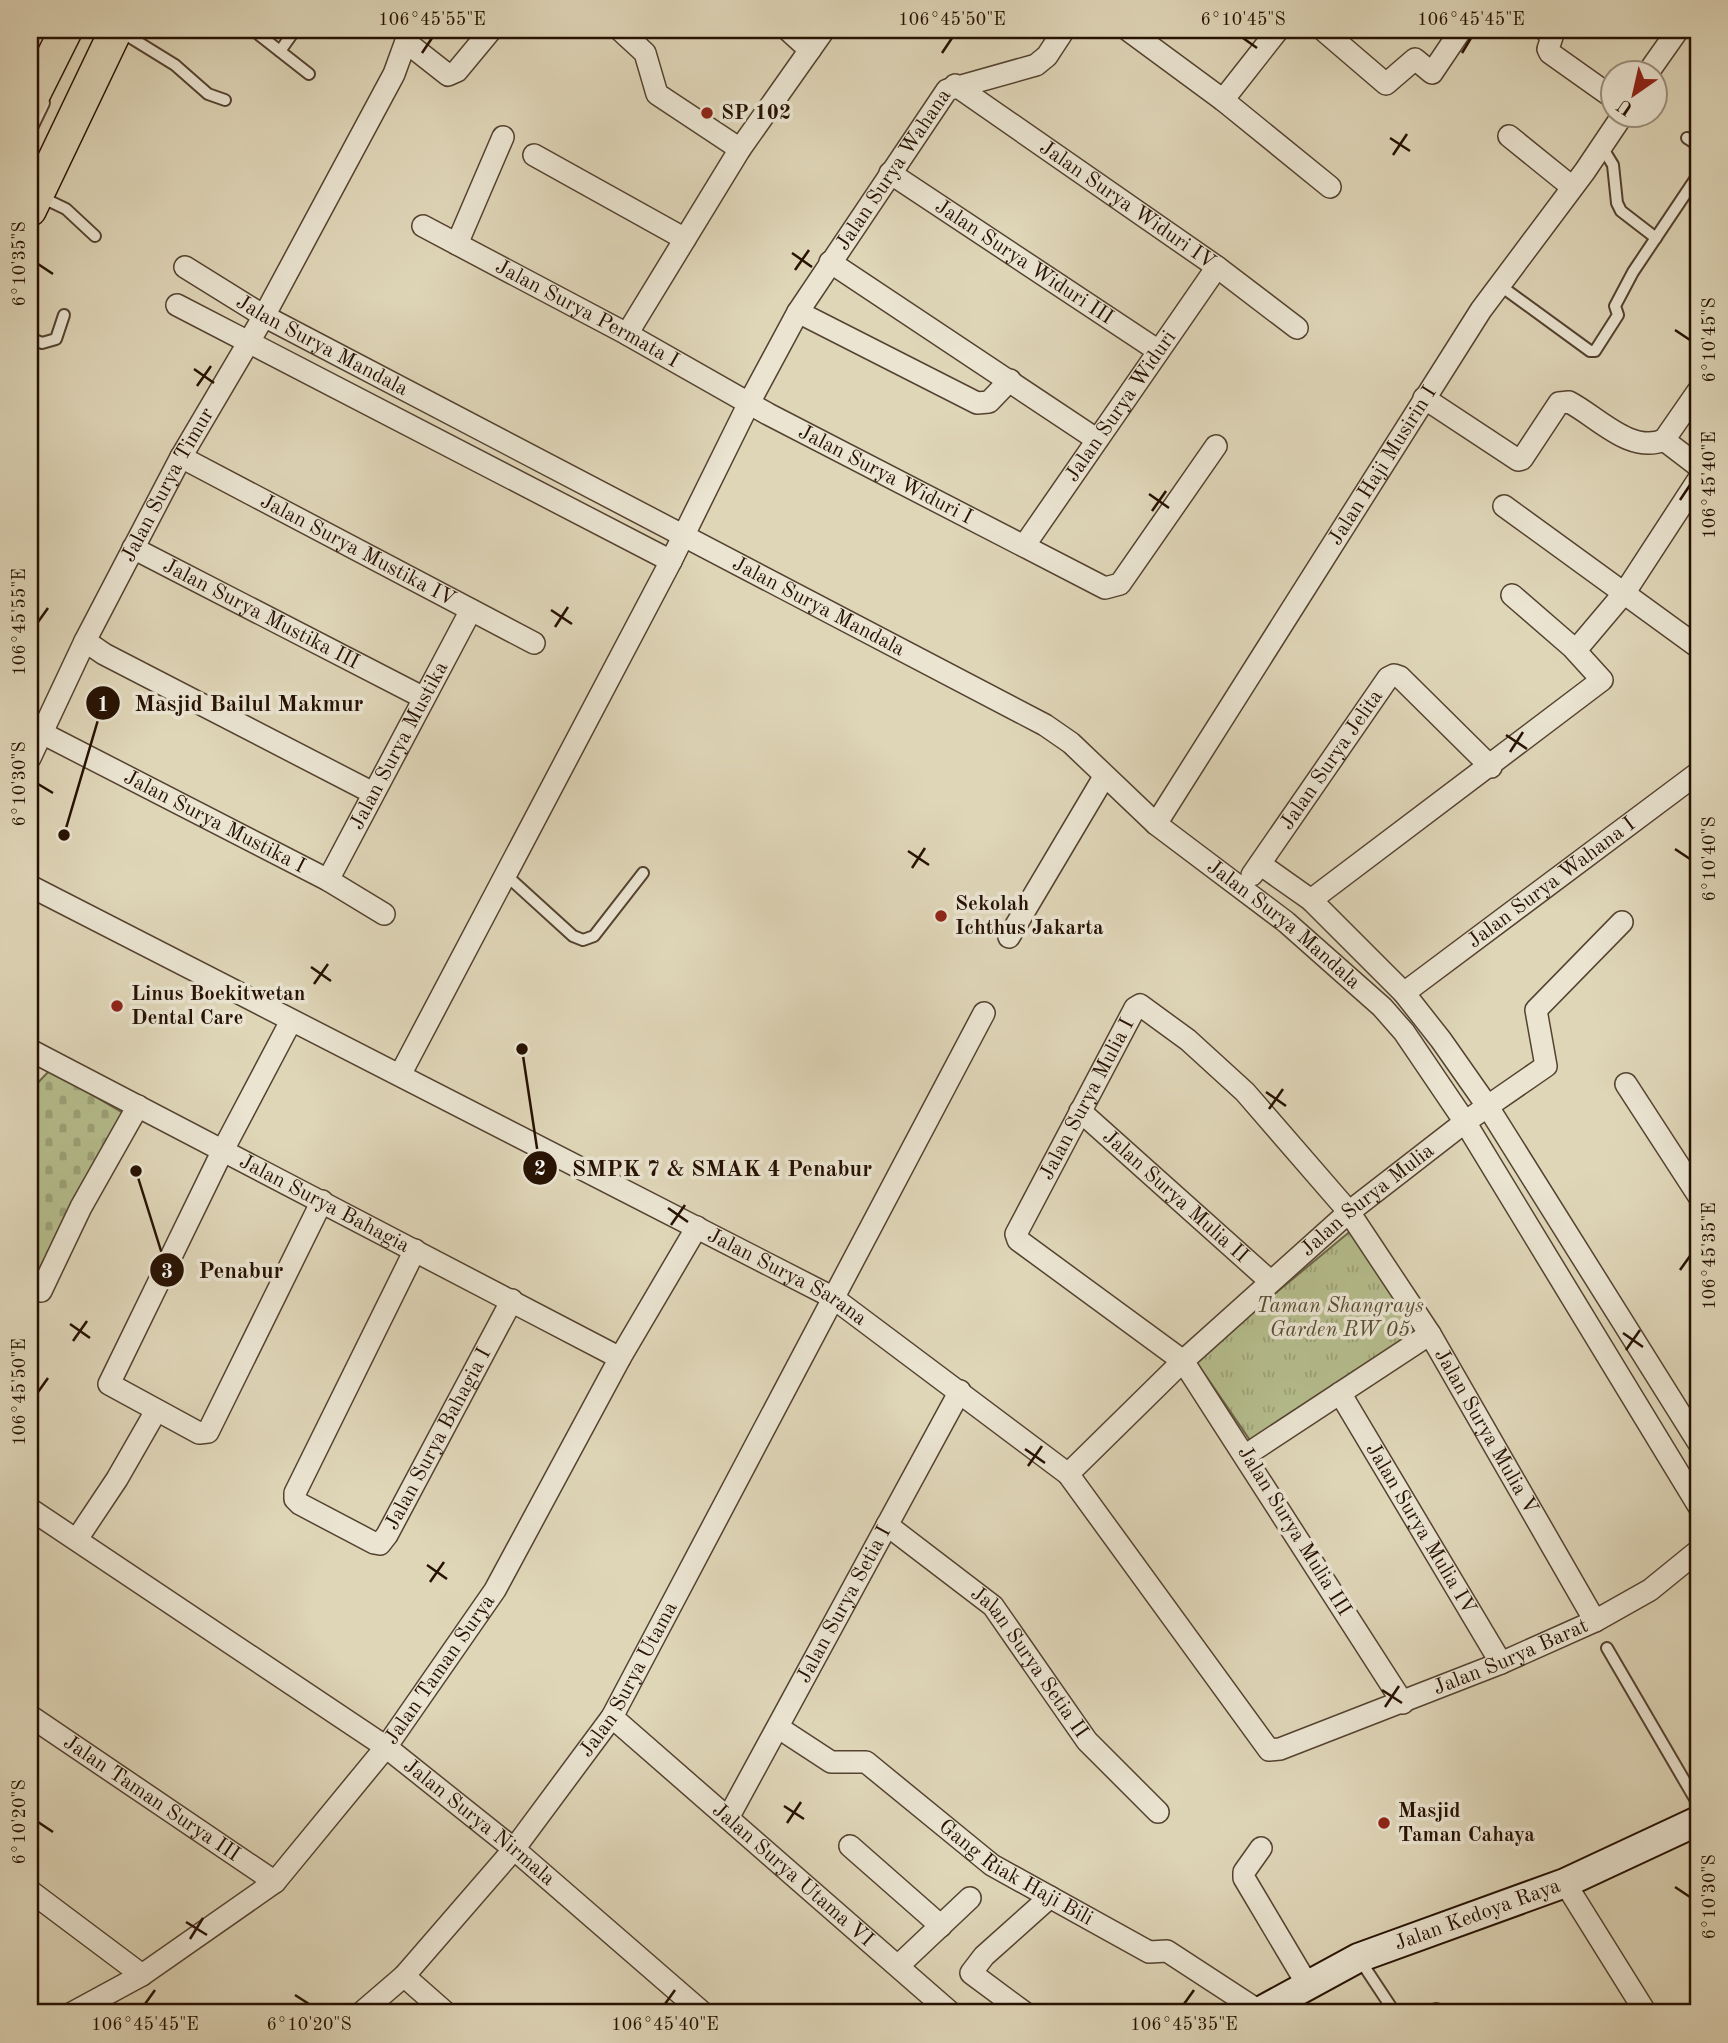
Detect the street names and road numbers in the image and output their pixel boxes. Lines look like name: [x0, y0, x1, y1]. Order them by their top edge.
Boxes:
street label: Jalan Surya Wahana: [832, 85, 955, 254]
street label: Jalan Surya Widuri IV: [1036, 137, 1219, 273]
street label: Jalan Surya Widuri III: [931, 195, 1117, 328]
street label: Jalan Surya Permata I: [492, 256, 682, 372]
street label: Jalan Surya Mandala: [232, 291, 411, 400]
street label: Jalan Surya Widuri: [1061, 327, 1180, 485]
street label: Jalan Haji Musirin I: [1325, 382, 1441, 549]
street label: Jalan Surya Timur: [118, 404, 218, 565]
street label: Jalan Surya Widuri I: [795, 421, 976, 528]
street label: Jalan Surya Mustika IV: [257, 490, 459, 610]
street label: Jalan Surya Mandala: [729, 553, 908, 660]
street label: Jalan Surya Mustika III: [159, 555, 363, 673]
street label: Jalan Surya Mustika: [346, 658, 452, 833]
street label: Jalan Surya Jelita: [1276, 686, 1387, 834]
street label: Jalan Surya Mustika I: [120, 766, 309, 877]
street label: Jalan Surya Wahana I: [1464, 813, 1639, 952]
street label: Jalan Surya Mandala: [1203, 856, 1364, 993]
street label: Jalan Surya Mulia I: [1036, 1015, 1138, 1183]
street label: Jalan Surya Mulia II: [1098, 1126, 1252, 1267]
street label: Jalan Surya Mulia: [1297, 1140, 1438, 1260]
street label: Jalan Surya Bahagia: [236, 1151, 413, 1257]
street label: Jalan Surya Sarana: [704, 1224, 870, 1330]
street label: Jalan Surya Bahagia I: [381, 1344, 495, 1533]
street label: Jalan Surya Mulia V: [1430, 1345, 1542, 1518]
street label: Jalan Surya Mulia IV: [1362, 1439, 1480, 1618]
street label: Jalan Surya Mulia III: [1233, 1442, 1355, 1620]
street label: Jalan Surya Setia I: [793, 1523, 895, 1686]
street label: Jalan Surya Setia II: [967, 1582, 1092, 1742]
street label: Jalan Taman Surya: [381, 1591, 499, 1748]
street label: Jalan Surya Utama: [576, 1598, 681, 1761]
street label: Jalan Surya Barat: [1430, 1615, 1591, 1699]
street label: Jalan Taman Surya III: [60, 1731, 244, 1865]
street label: Jalan Surya Nirmala: [400, 1755, 559, 1890]
street label: Jalan Surya Utama VI: [708, 1799, 877, 1951]
street label: Gang Riak Haji Bili: [935, 1816, 1096, 1929]
street label: Jalan Kedoya Raya: [1392, 1875, 1563, 1954]

